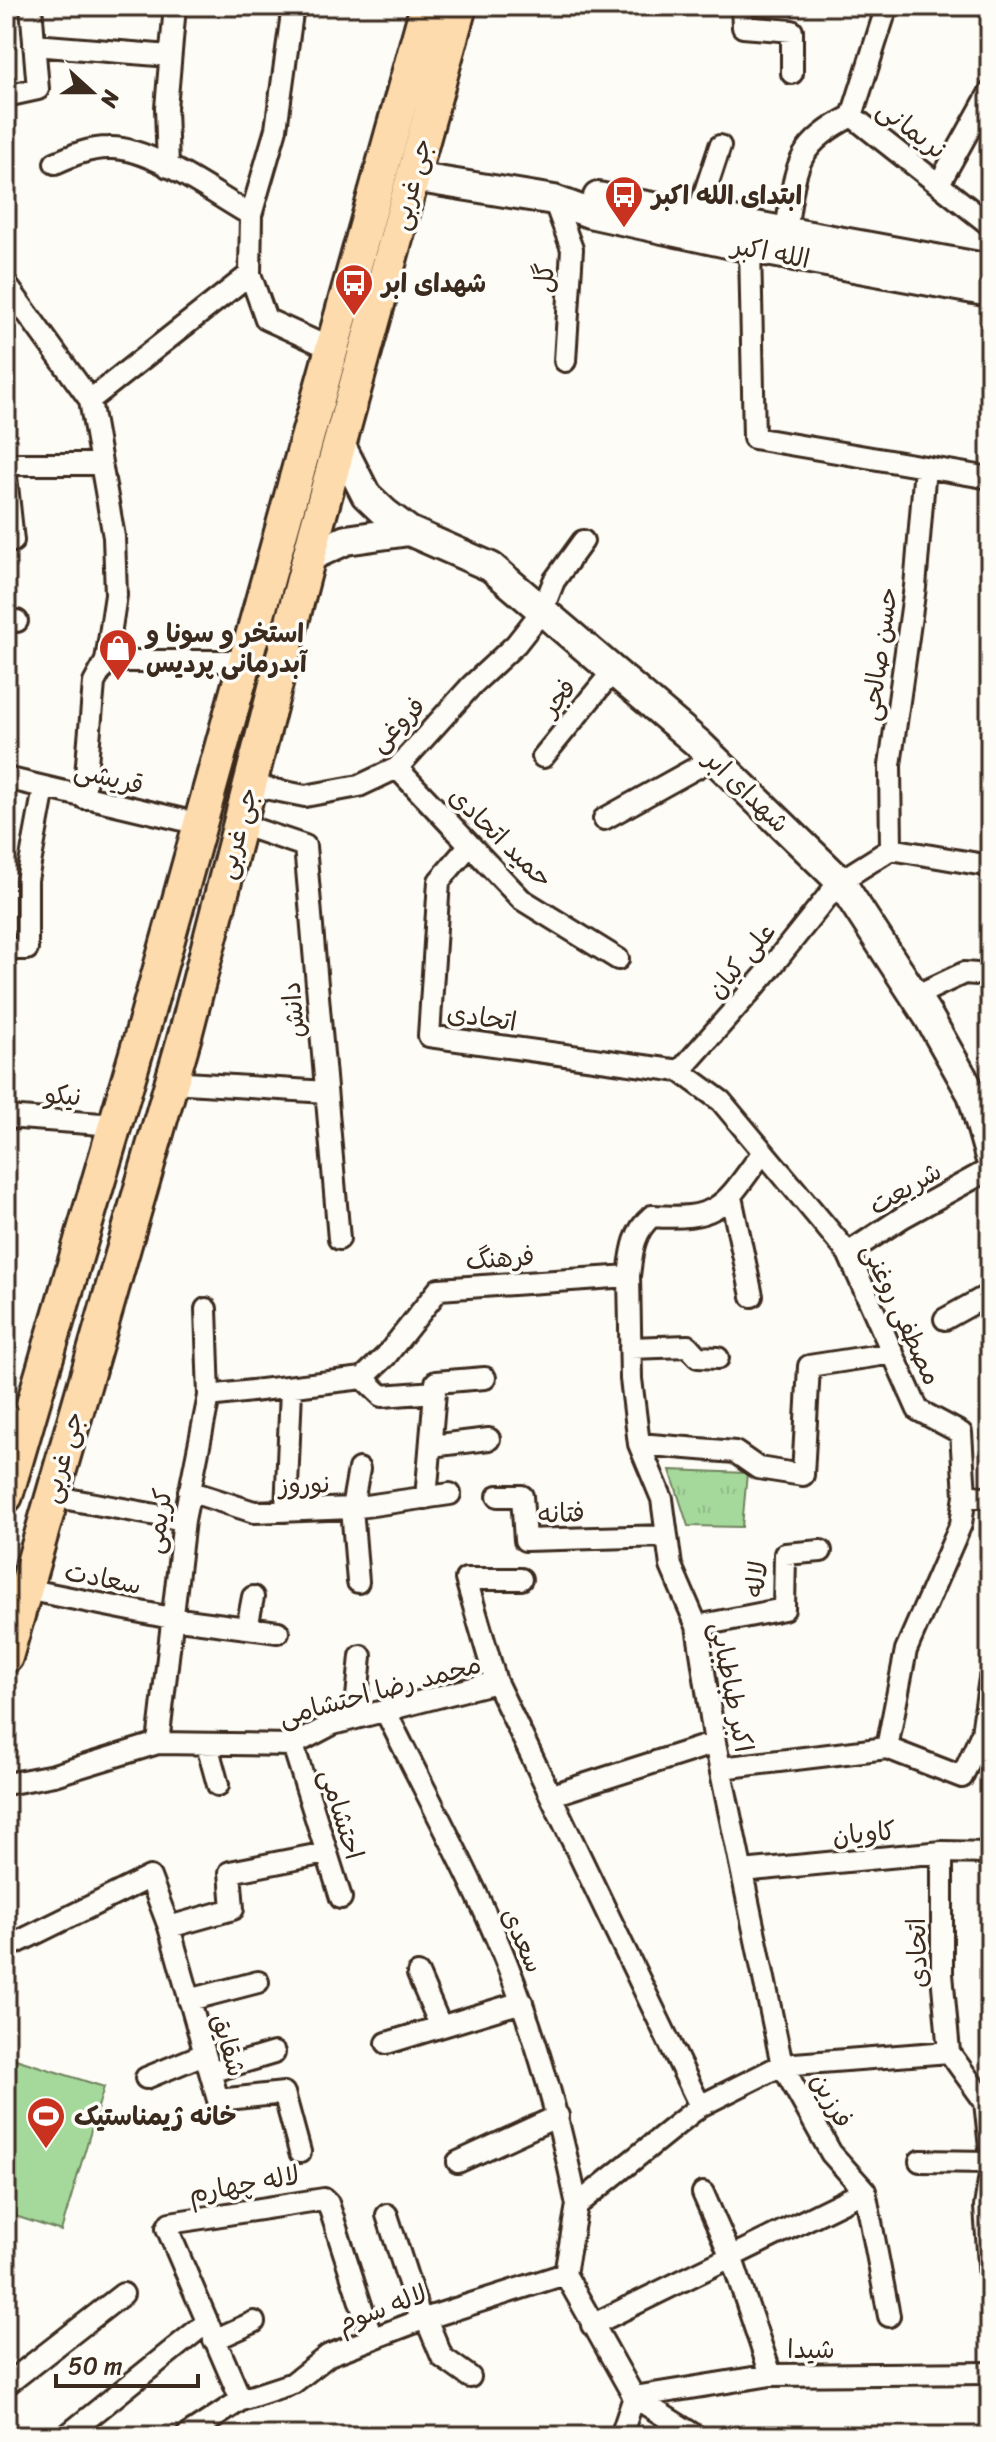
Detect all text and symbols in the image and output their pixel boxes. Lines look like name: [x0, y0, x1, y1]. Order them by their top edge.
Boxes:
north arrow: [52, 52, 132, 132]
text: N: [89, 84, 132, 114]
street label: نریمانی: [867, 87, 957, 171]
street label: جی غربی: [377, 133, 445, 235]
place label: ابتدای الله اکبر: [649, 172, 802, 218]
bus stop icon: ابتدای الله اکبر: [603, 174, 645, 229]
street label: الله اکبر: [726, 222, 814, 282]
place label: شهدای ابر: [379, 260, 486, 306]
bus stop icon: شهدای ابر: [333, 262, 375, 317]
street label: گل: [520, 262, 568, 294]
street label: حسن صالحی: [847, 584, 911, 724]
place label: استخر و سونا و آبدرمانی پردیس: [144, 610, 309, 686]
shop icon: استخر و سونا و آبدرمانی پردیس: [97, 627, 139, 682]
street label: فجر: [527, 667, 588, 728]
street label: فروغی: [357, 685, 437, 763]
street label: شهدای ابر: [691, 736, 801, 844]
street label: قریشی: [69, 746, 149, 808]
street label: حمید اتحادی: [438, 775, 564, 899]
street label: جی غربی: [203, 782, 271, 884]
street label: علی کیان: [695, 911, 787, 1009]
street label: دانش: [268, 980, 318, 1040]
street label: اتحادی: [444, 989, 520, 1045]
street label: نیکو: [41, 1071, 83, 1119]
street label: شریعت: [859, 1148, 951, 1228]
street label: فرهنگ: [464, 1233, 536, 1283]
street label: مصطفی روغنی: [849, 1235, 955, 1393]
street label: جی غربی: [27, 1406, 97, 1508]
street label: نوروز: [276, 1460, 332, 1508]
street label: کریمی: [130, 1485, 186, 1557]
street label: فتانه: [536, 1489, 586, 1537]
street label: سعادت: [61, 1548, 145, 1608]
street label: لاله: [731, 1558, 781, 1600]
street label: اکبر طباطبایی: [697, 1618, 767, 1756]
street label: محمد رضا احتشامی: [273, 1641, 487, 1739]
street label: احتشامی: [306, 1763, 378, 1865]
street label: کاویان: [830, 1807, 898, 1859]
street label: سعدی: [488, 1900, 558, 1980]
street label: اتحادی: [893, 1917, 941, 1989]
street label: شقایق: [198, 2008, 260, 2082]
street label: فرزین: [798, 2063, 866, 2137]
place label: خانه ژیمناستیک: [74, 2093, 236, 2139]
sports icon: خانه ژیمناستیک: [25, 2095, 67, 2150]
street label: لاله چهارم: [185, 2152, 303, 2216]
street label: لاله سوم: [331, 2271, 433, 2345]
street label: شیدا: [787, 2326, 835, 2372]
scale bar: [56, 2338, 198, 2388]
text: 50 m: [68, 2345, 123, 2387]

